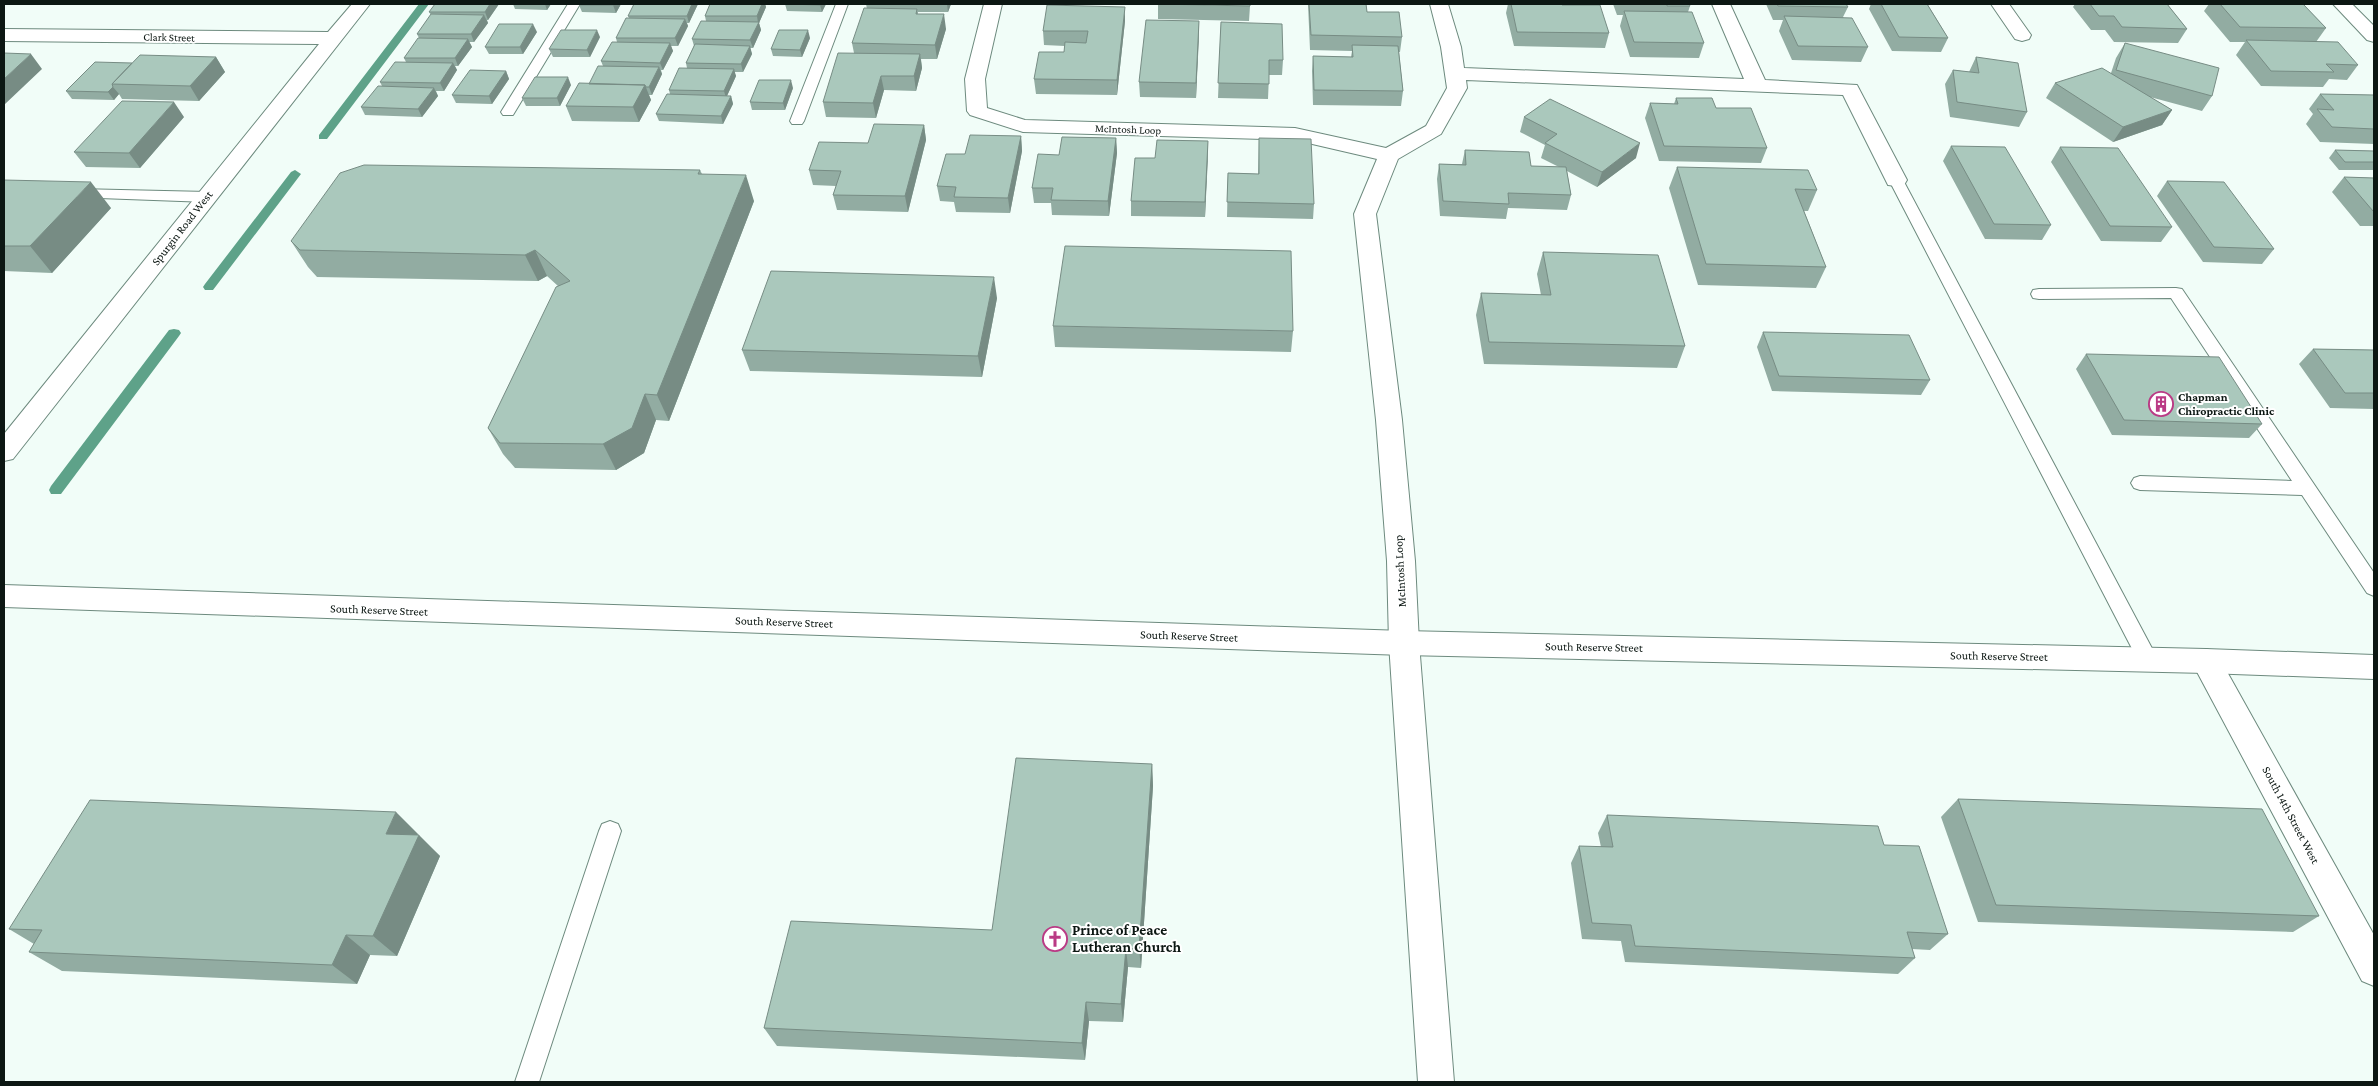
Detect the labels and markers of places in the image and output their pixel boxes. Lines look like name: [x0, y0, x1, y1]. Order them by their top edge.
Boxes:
place label: Chapman Chiropractic Clinic: [2178, 390, 2275, 418]
building icon: Chapman Chiropractic Clinic: [2148, 391, 2174, 417]
place label: Prince of Peace Lutheran Church: [1072, 922, 1181, 955]
church icon: Prince of Peace Lutheran Church: [1042, 926, 1068, 952]

